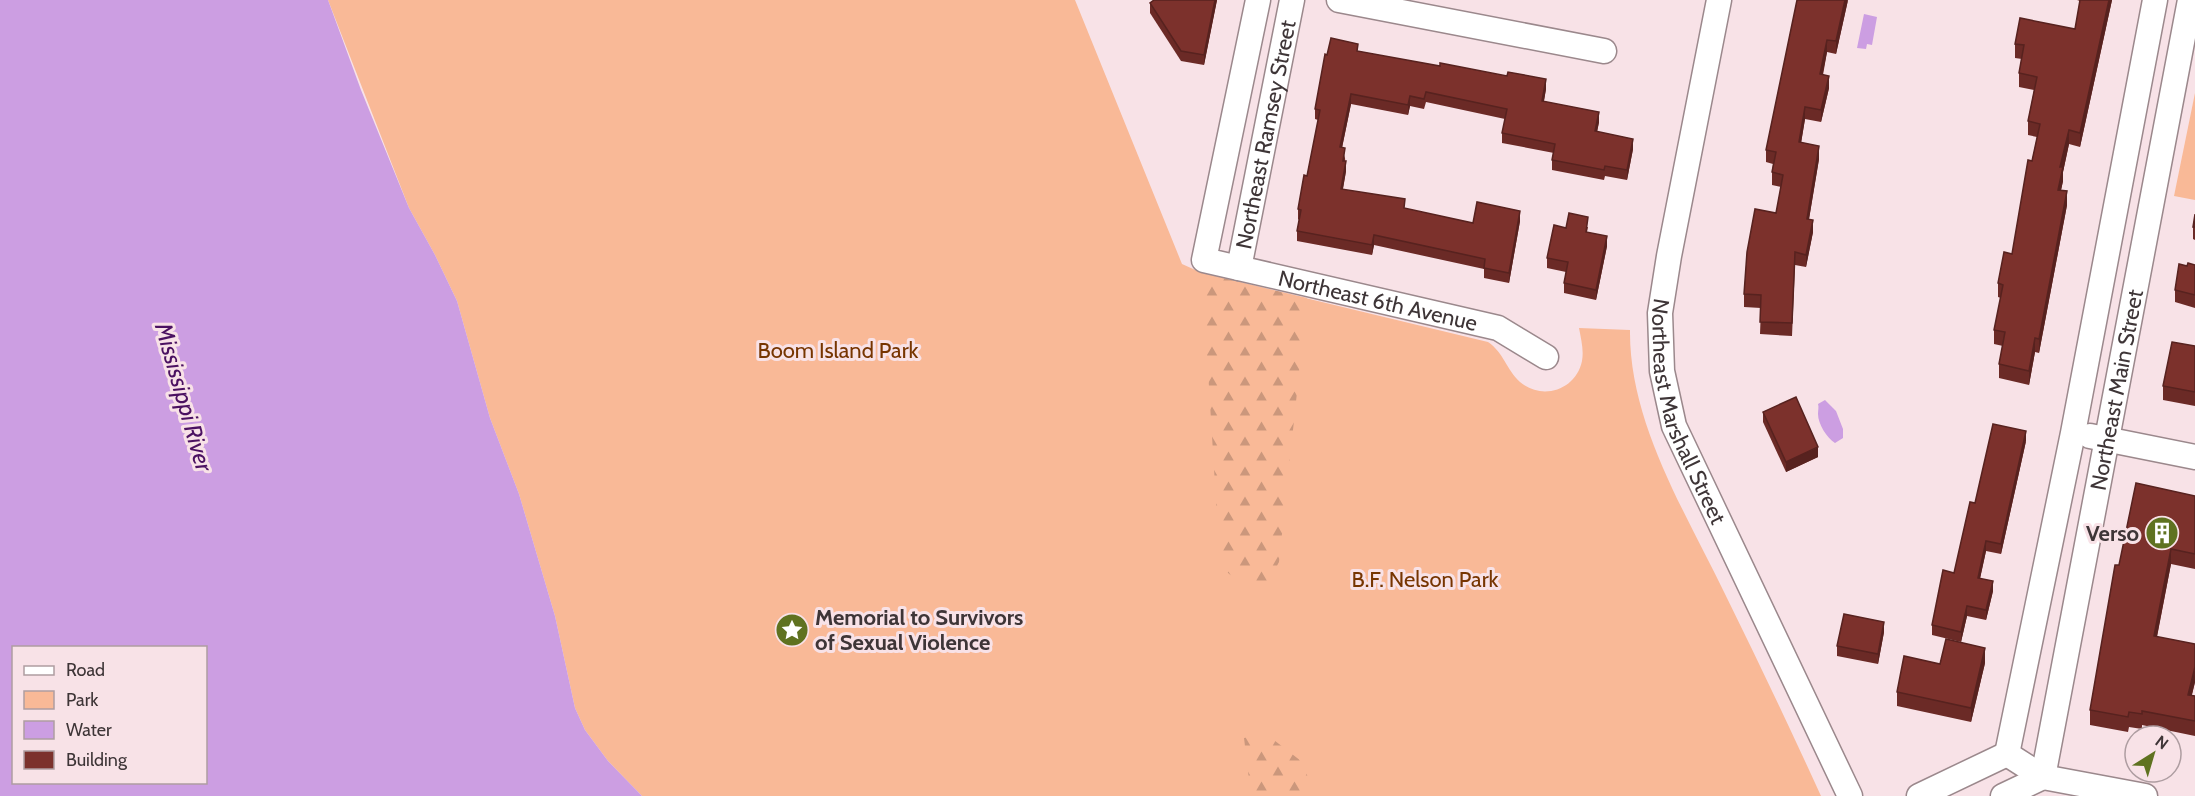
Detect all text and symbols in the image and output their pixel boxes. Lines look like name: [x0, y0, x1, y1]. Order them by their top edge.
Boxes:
street label: Northeast Ramsey Street: [1230, 17, 1301, 251]
street label: Northeast 6th Avenue: [1276, 264, 1480, 336]
street label: Northeast Main Street: [2084, 287, 2149, 492]
street label: Northeast Marshall Street: [1647, 297, 1732, 529]
water label: Mississippi River: [149, 319, 219, 476]
park label: Boom Island Park: [758, 337, 919, 364]
building icon: Verso: [2144, 515, 2180, 551]
place label: Verso: [2086, 520, 2139, 547]
park label: B.F. Nelson Park: [1352, 566, 1499, 593]
place label: Memorial to Survivors of Sexual Violence: [815, 604, 1023, 656]
place icon: Memorial to Survivors of Sexual Violence: [774, 612, 810, 648]
legend: [12, 646, 207, 784]
text: Road: [66, 659, 105, 681]
text: Park: [66, 689, 99, 711]
text: Water: [66, 719, 112, 741]
north arrow: [2123, 724, 2183, 784]
text: N: [2151, 731, 2172, 753]
text: Building: [66, 749, 128, 771]

